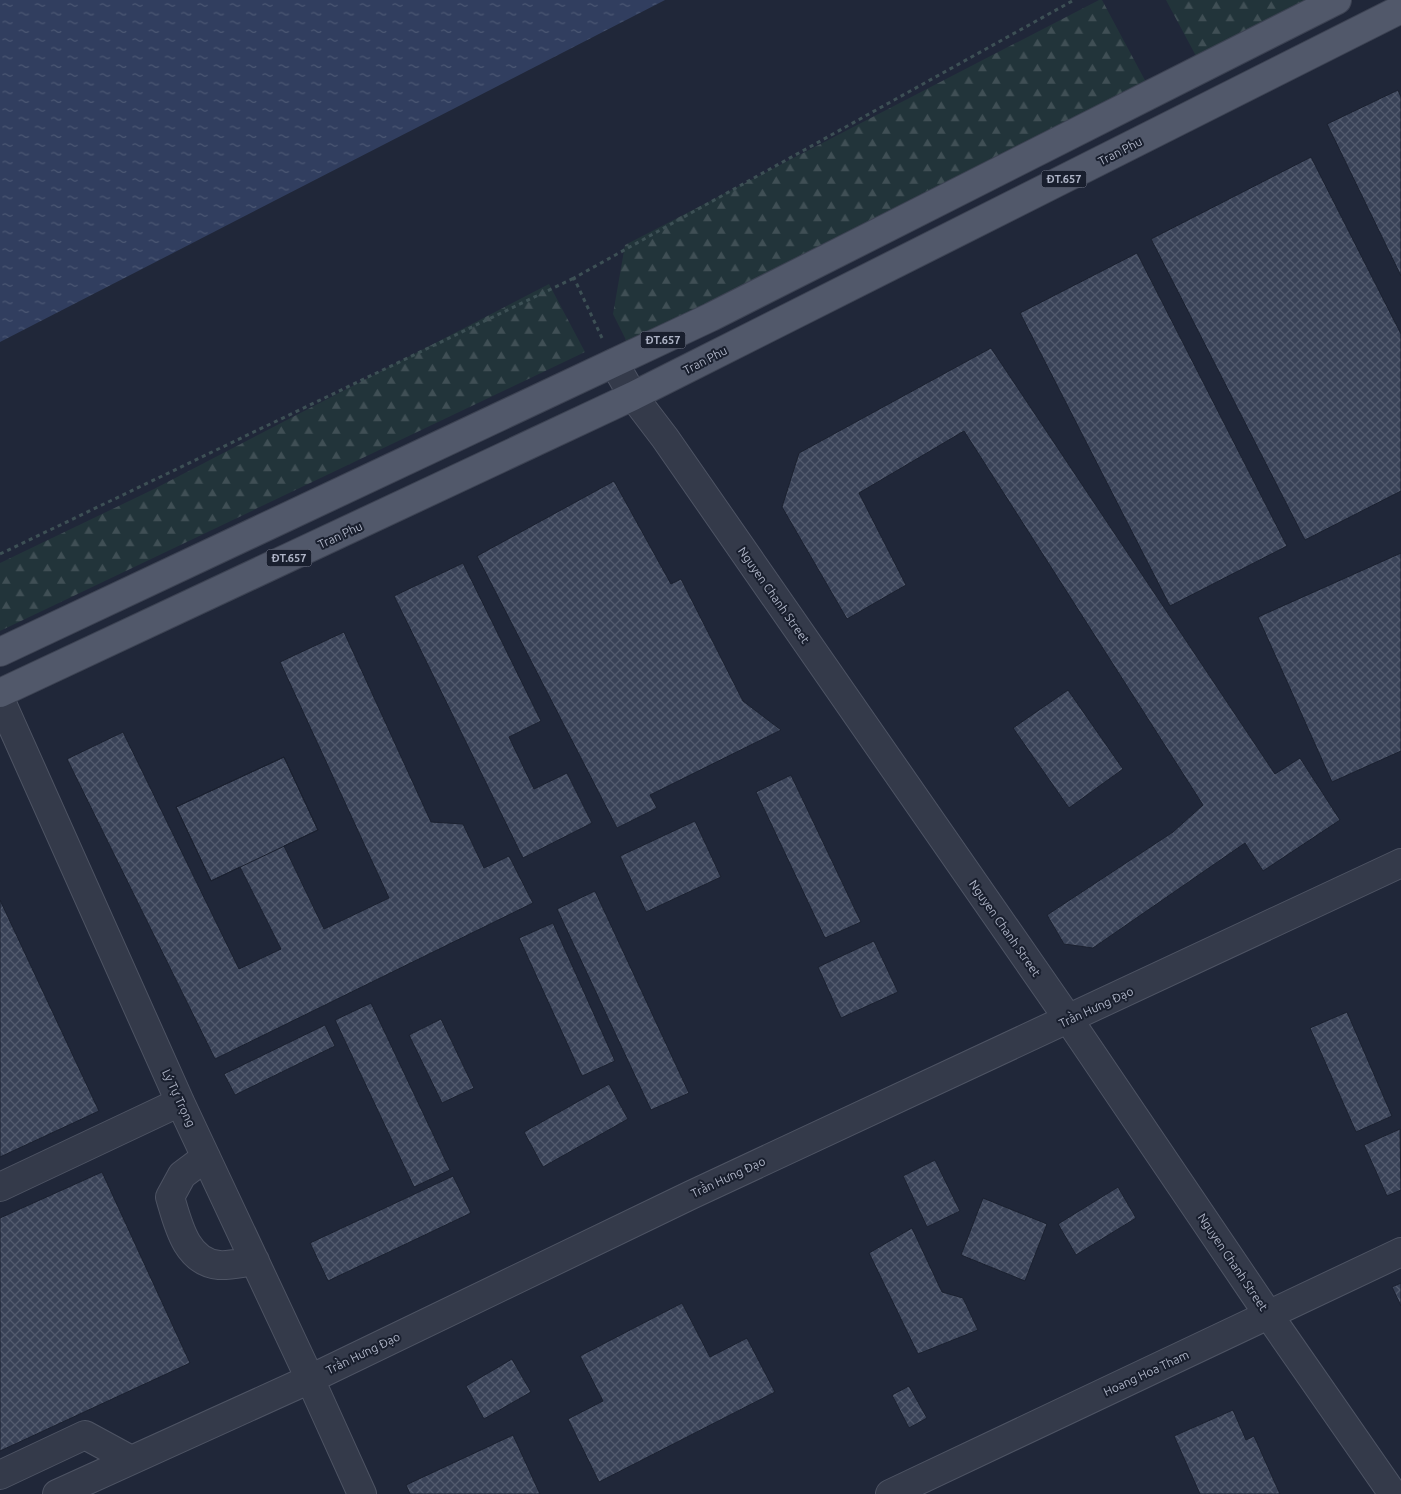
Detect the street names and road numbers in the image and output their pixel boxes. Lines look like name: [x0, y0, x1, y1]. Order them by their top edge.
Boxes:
street label: Tran Phu: [1096, 134, 1144, 168]
road number: ĐT.657: [1042, 170, 1086, 188]
road number: ĐT.657: [640, 332, 686, 348]
street label: Tran Phu: [681, 343, 729, 377]
street label: Tran Phu: [316, 519, 364, 551]
street label: Nguyen Chanh Street: [736, 544, 812, 646]
road number: ĐT.657: [266, 550, 312, 566]
street label: Nguyen Chanh Street: [967, 877, 1043, 979]
street label: Trần Hưng Đạo: [1056, 983, 1136, 1031]
street label: Lý Tự Trọng: [159, 1067, 198, 1129]
street label: Trần Hưng Đạo: [688, 1153, 768, 1201]
street label: Nguyen Chanh Street: [1196, 1211, 1271, 1313]
street label: Trần Hưng Đạo: [324, 1329, 402, 1377]
street label: Hoang Hoa Tham: [1101, 1348, 1191, 1398]

